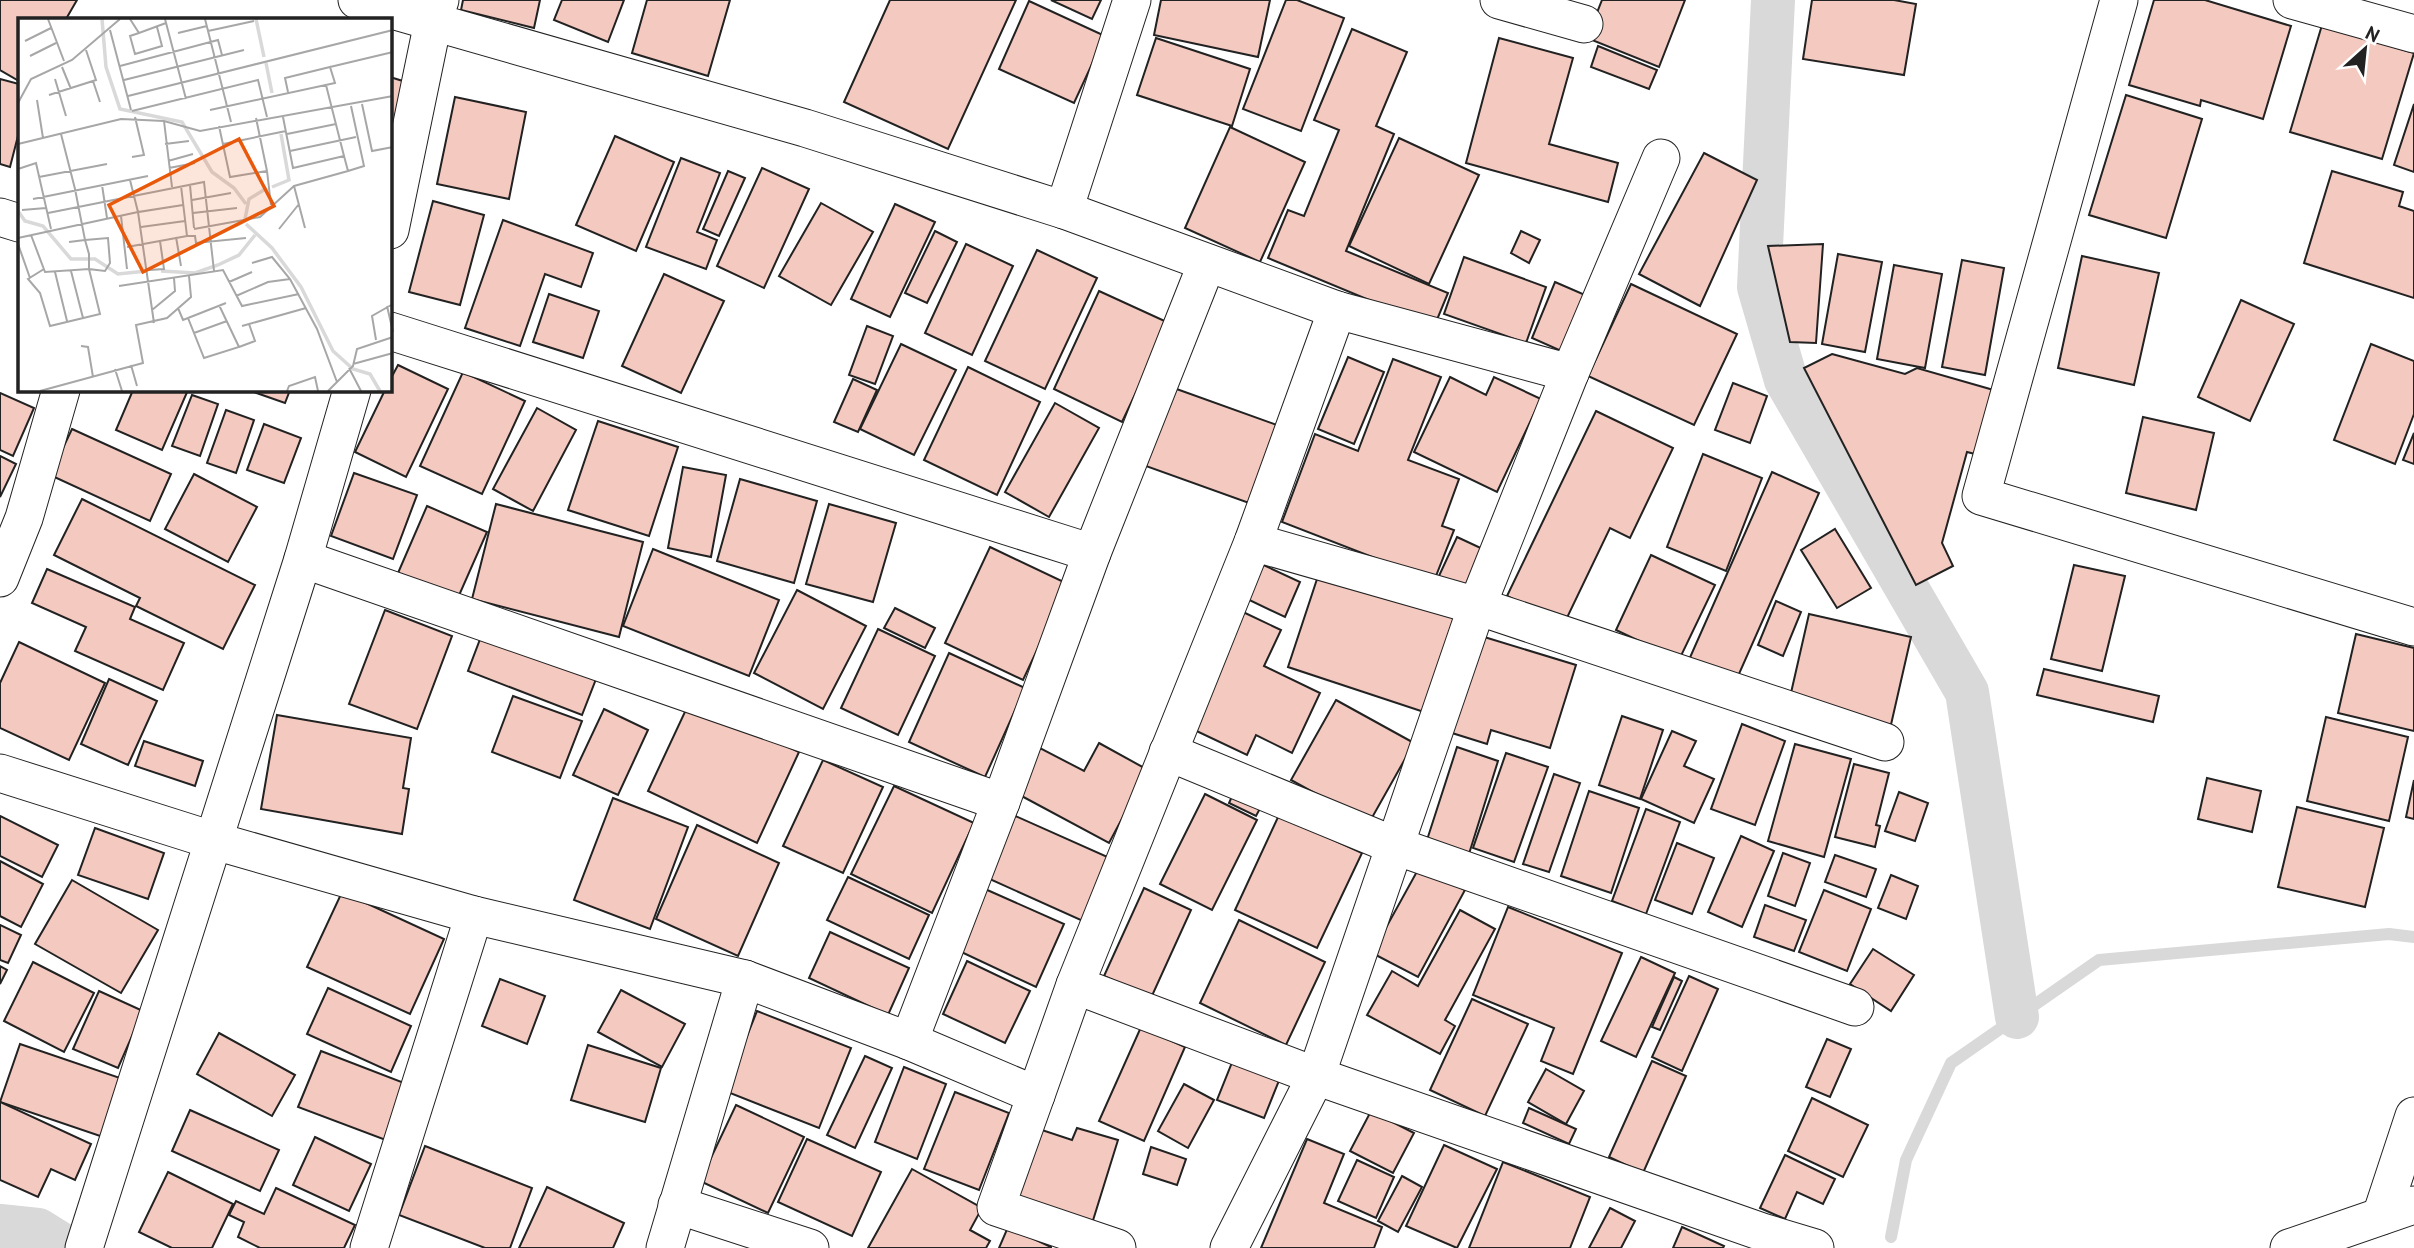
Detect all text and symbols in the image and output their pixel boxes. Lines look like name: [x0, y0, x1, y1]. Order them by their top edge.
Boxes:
north arrow: [2330, 14, 2400, 84]
inset map: [18, 18, 392, 392]
text: N: [2362, 20, 2384, 47]

